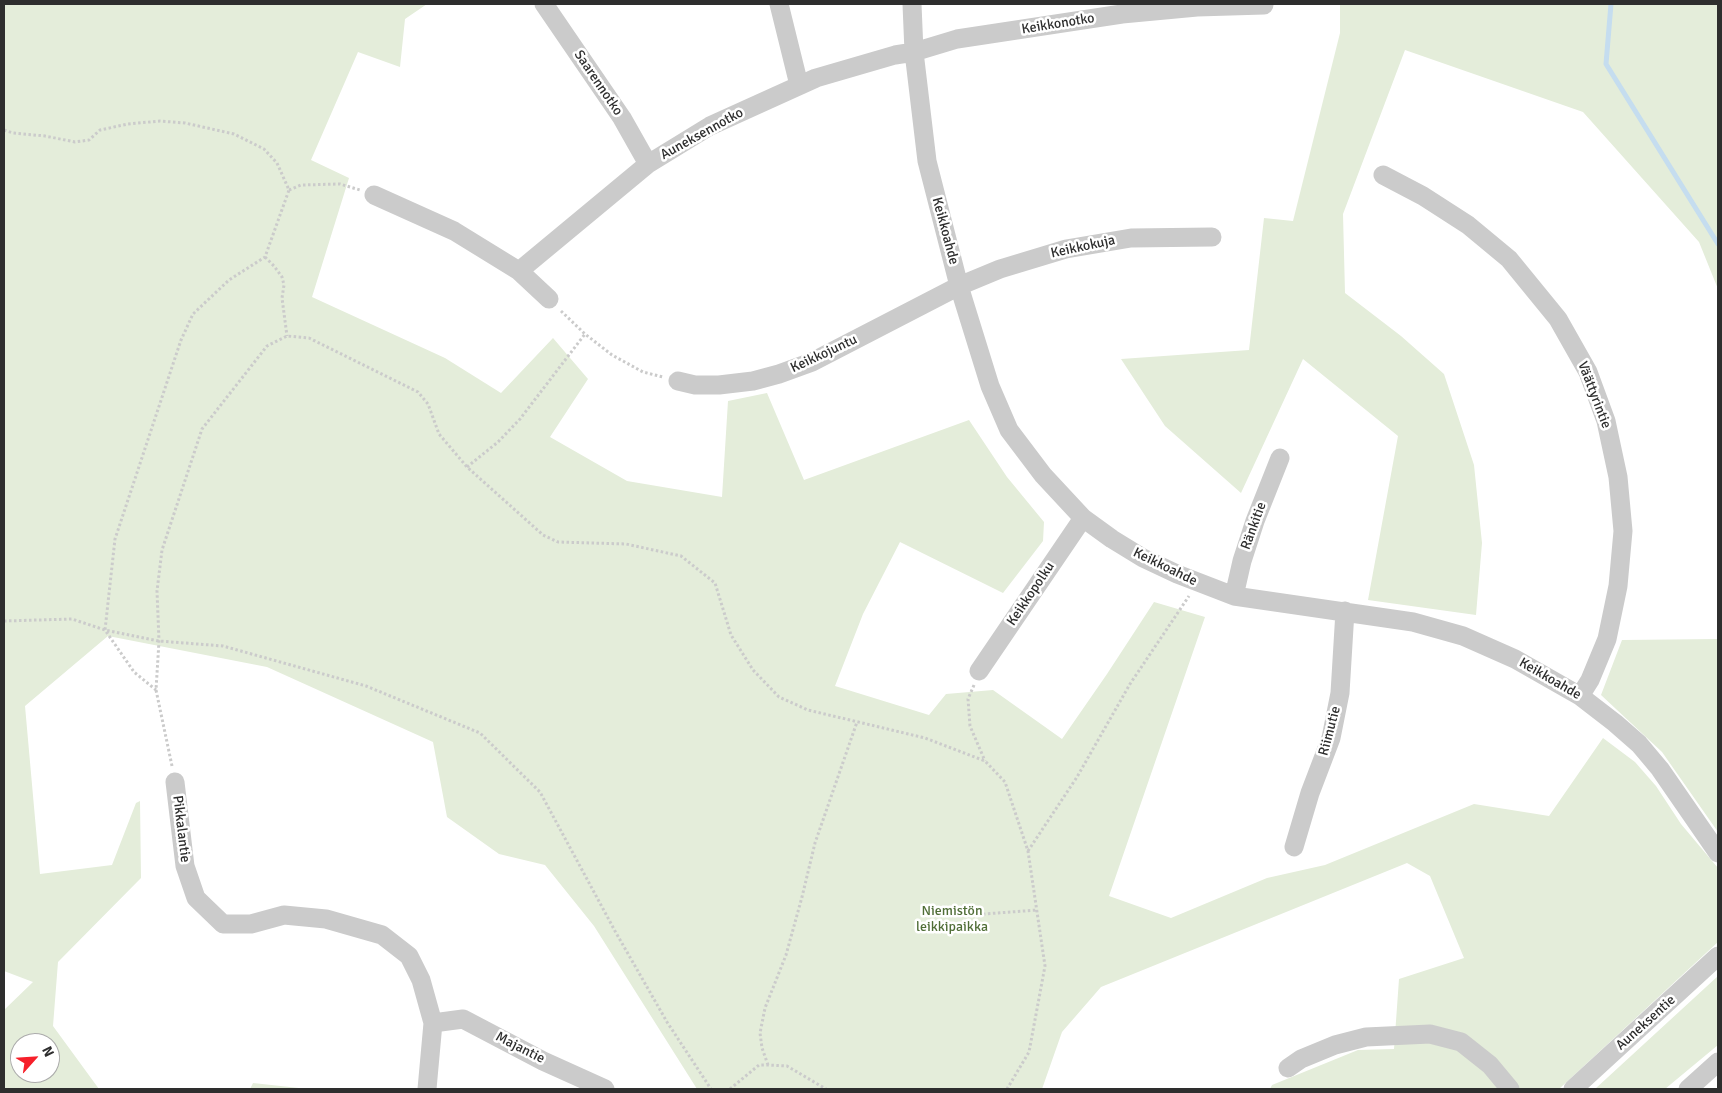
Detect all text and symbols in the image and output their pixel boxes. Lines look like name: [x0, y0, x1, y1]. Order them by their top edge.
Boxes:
street label: Keikkonotko: [1020, 10, 1096, 38]
street label: Saarennotko: [570, 47, 626, 119]
street label: Auneksennotko: [658, 104, 746, 164]
street label: Keikkoahde: [928, 195, 962, 267]
street label: Keikkokuja: [1049, 232, 1117, 262]
street label: Keikkojuntu: [788, 331, 860, 377]
street label: Väättyrintie: [1574, 359, 1614, 431]
street label: Ränkitie: [1238, 500, 1270, 552]
street label: Keikkoahde: [1130, 544, 1200, 590]
street label: Keikkopolku: [1004, 559, 1058, 629]
street label: Keikkoahde: [1516, 654, 1584, 704]
street label: Riimutie: [1315, 704, 1345, 758]
street label: Pikkalantie: [169, 794, 193, 864]
park label: Niemistön leikkipaikka: [916, 903, 988, 936]
street label: Auneksentie: [1613, 992, 1679, 1054]
street label: Majantie: [493, 1029, 547, 1067]
north arrow: [10, 1033, 60, 1083]
text: N: [38, 1044, 58, 1060]

